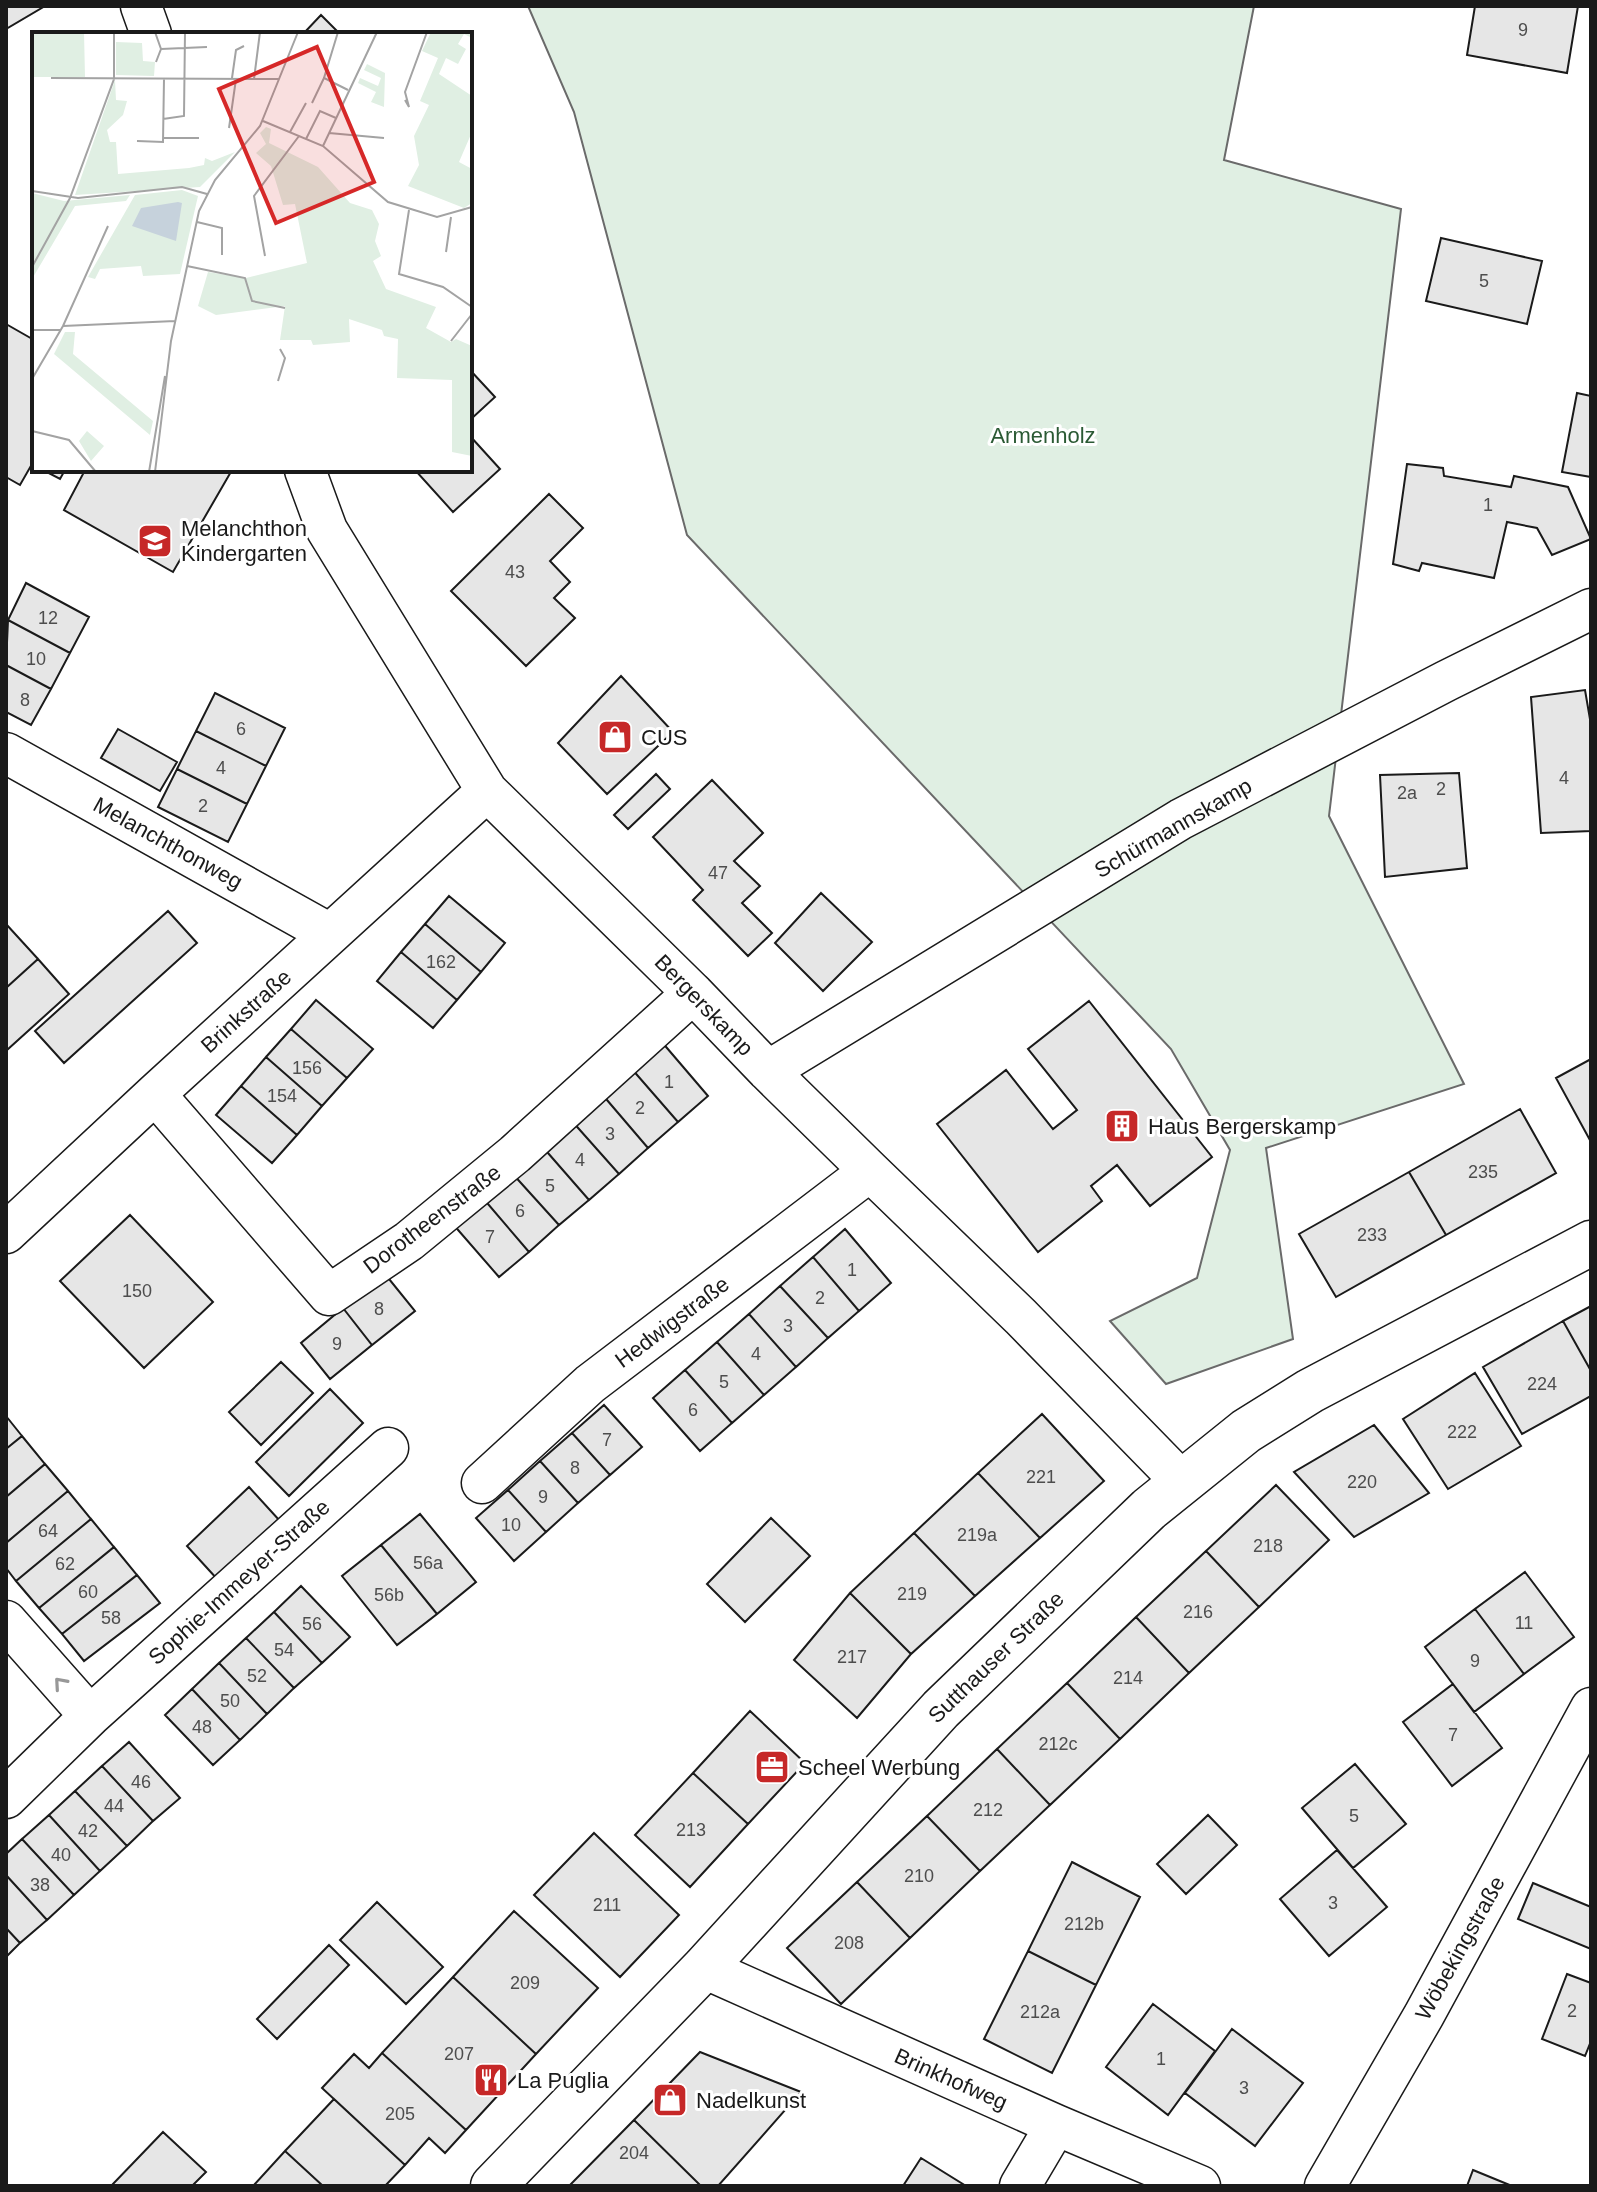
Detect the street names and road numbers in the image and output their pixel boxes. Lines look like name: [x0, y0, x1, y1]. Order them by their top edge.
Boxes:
street label: Schürmannskamp: [1090, 773, 1256, 883]
street label: Melanchthonweg: [89, 792, 247, 894]
street label: Bergerskamp: [650, 949, 758, 1061]
street label: Brinkstraße: [196, 964, 296, 1058]
street label: Dorotheenstraße: [359, 1159, 505, 1279]
street label: Hedwigstraße: [610, 1271, 734, 1373]
street label: Sophie-Immeyer-Straße: [143, 1494, 335, 1670]
street label: Sutthauser Straße: [923, 1586, 1069, 1728]
street label: Wöbekingstraße: [1410, 1872, 1510, 2024]
street label: Brinkhofweg: [891, 2043, 1011, 2115]

